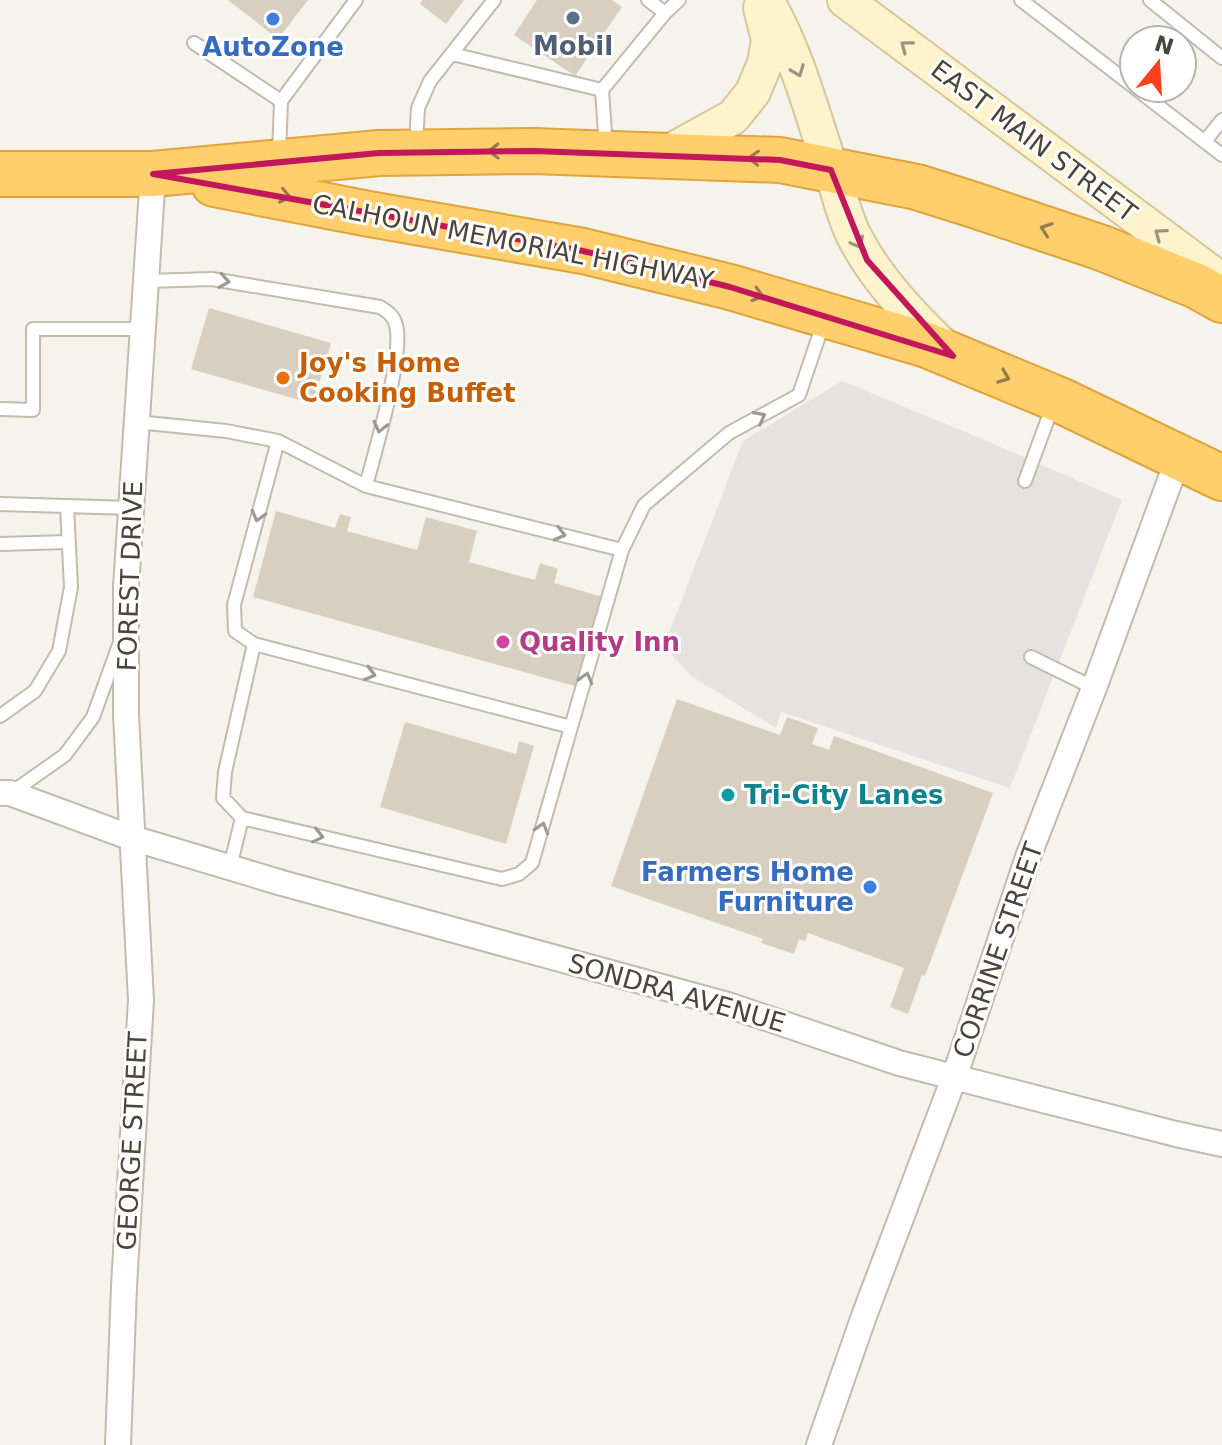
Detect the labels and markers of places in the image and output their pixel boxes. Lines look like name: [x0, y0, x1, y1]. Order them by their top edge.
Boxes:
marker: Mobil: [564, 9, 582, 27]
marker: AutoZone: [264, 10, 282, 28]
place label: Mobil: [533, 31, 613, 61]
place label: AutoZone: [202, 32, 344, 62]
place label: Joy's Home Cooking Buffet: [297, 348, 516, 408]
marker: Joy's Home Cooking Buffet: [274, 369, 292, 387]
place label: Quality Inn: [519, 627, 680, 657]
marker: Quality Inn: [494, 633, 512, 651]
place label: Tri-City Lanes: [744, 780, 944, 810]
marker: Tri-City Lanes: [719, 786, 737, 804]
place label: Farmers Home Furniture: [641, 857, 854, 917]
marker: Farmers Home Furniture: [861, 878, 879, 896]

